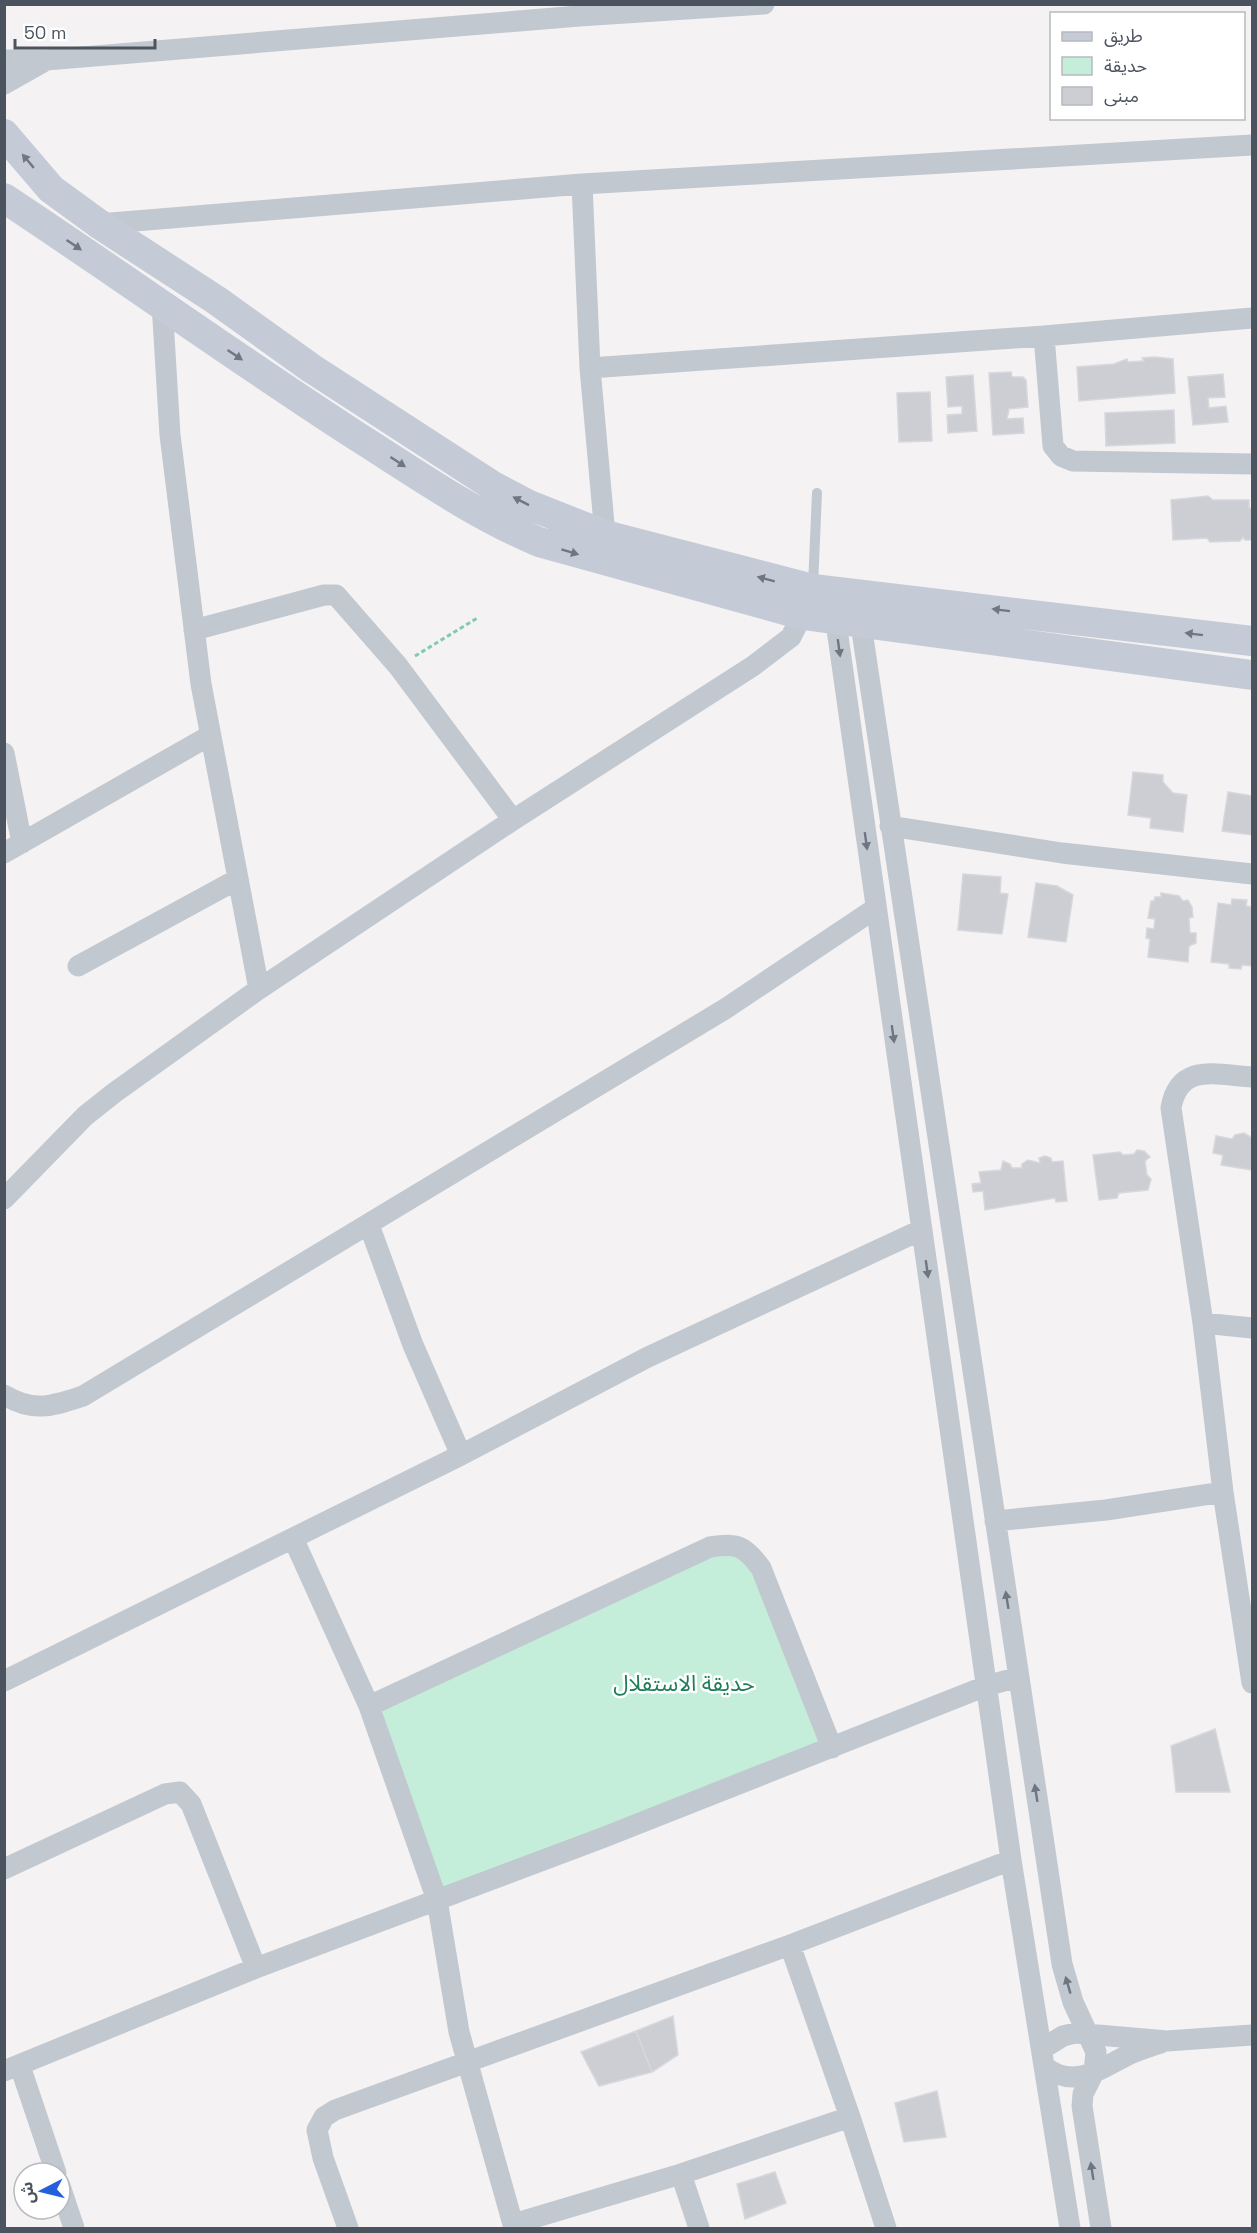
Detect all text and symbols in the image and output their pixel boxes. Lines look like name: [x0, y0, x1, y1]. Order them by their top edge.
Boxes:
scale bar: [15, 12, 154, 50]
legend: [1050, 12, 1245, 120]
text: 50 m: [24, 21, 66, 44]
text: طريق: [1104, 24, 1143, 47]
text: حديقة: [1104, 54, 1147, 77]
text: مبنى: [1104, 84, 1139, 107]
one-way arrow: [22, 154, 35, 169]
one-way arrow: [66, 239, 82, 250]
one-way arrow: [226, 349, 242, 361]
one-way arrow: [389, 457, 406, 468]
one-way arrow: [512, 496, 529, 505]
one-way arrow: [561, 548, 579, 557]
one-way arrow: [757, 573, 775, 583]
one-way arrow: [991, 606, 1010, 615]
one-way arrow: [1185, 629, 1204, 638]
one-way arrow: [835, 638, 844, 657]
one-way arrow: [862, 831, 871, 850]
one-way arrow: [889, 1025, 898, 1044]
one-way arrow: [922, 1259, 931, 1278]
one-way arrow: [1002, 1591, 1011, 1610]
park label: حديقة الاستقلال: [613, 1669, 755, 1697]
one-way arrow: [1031, 1784, 1040, 1803]
one-way arrow: [1063, 1976, 1072, 1994]
north arrow: [12, 2161, 72, 2221]
one-way arrow: [1087, 2161, 1096, 2180]
text: ش: [16, 2181, 39, 2205]

